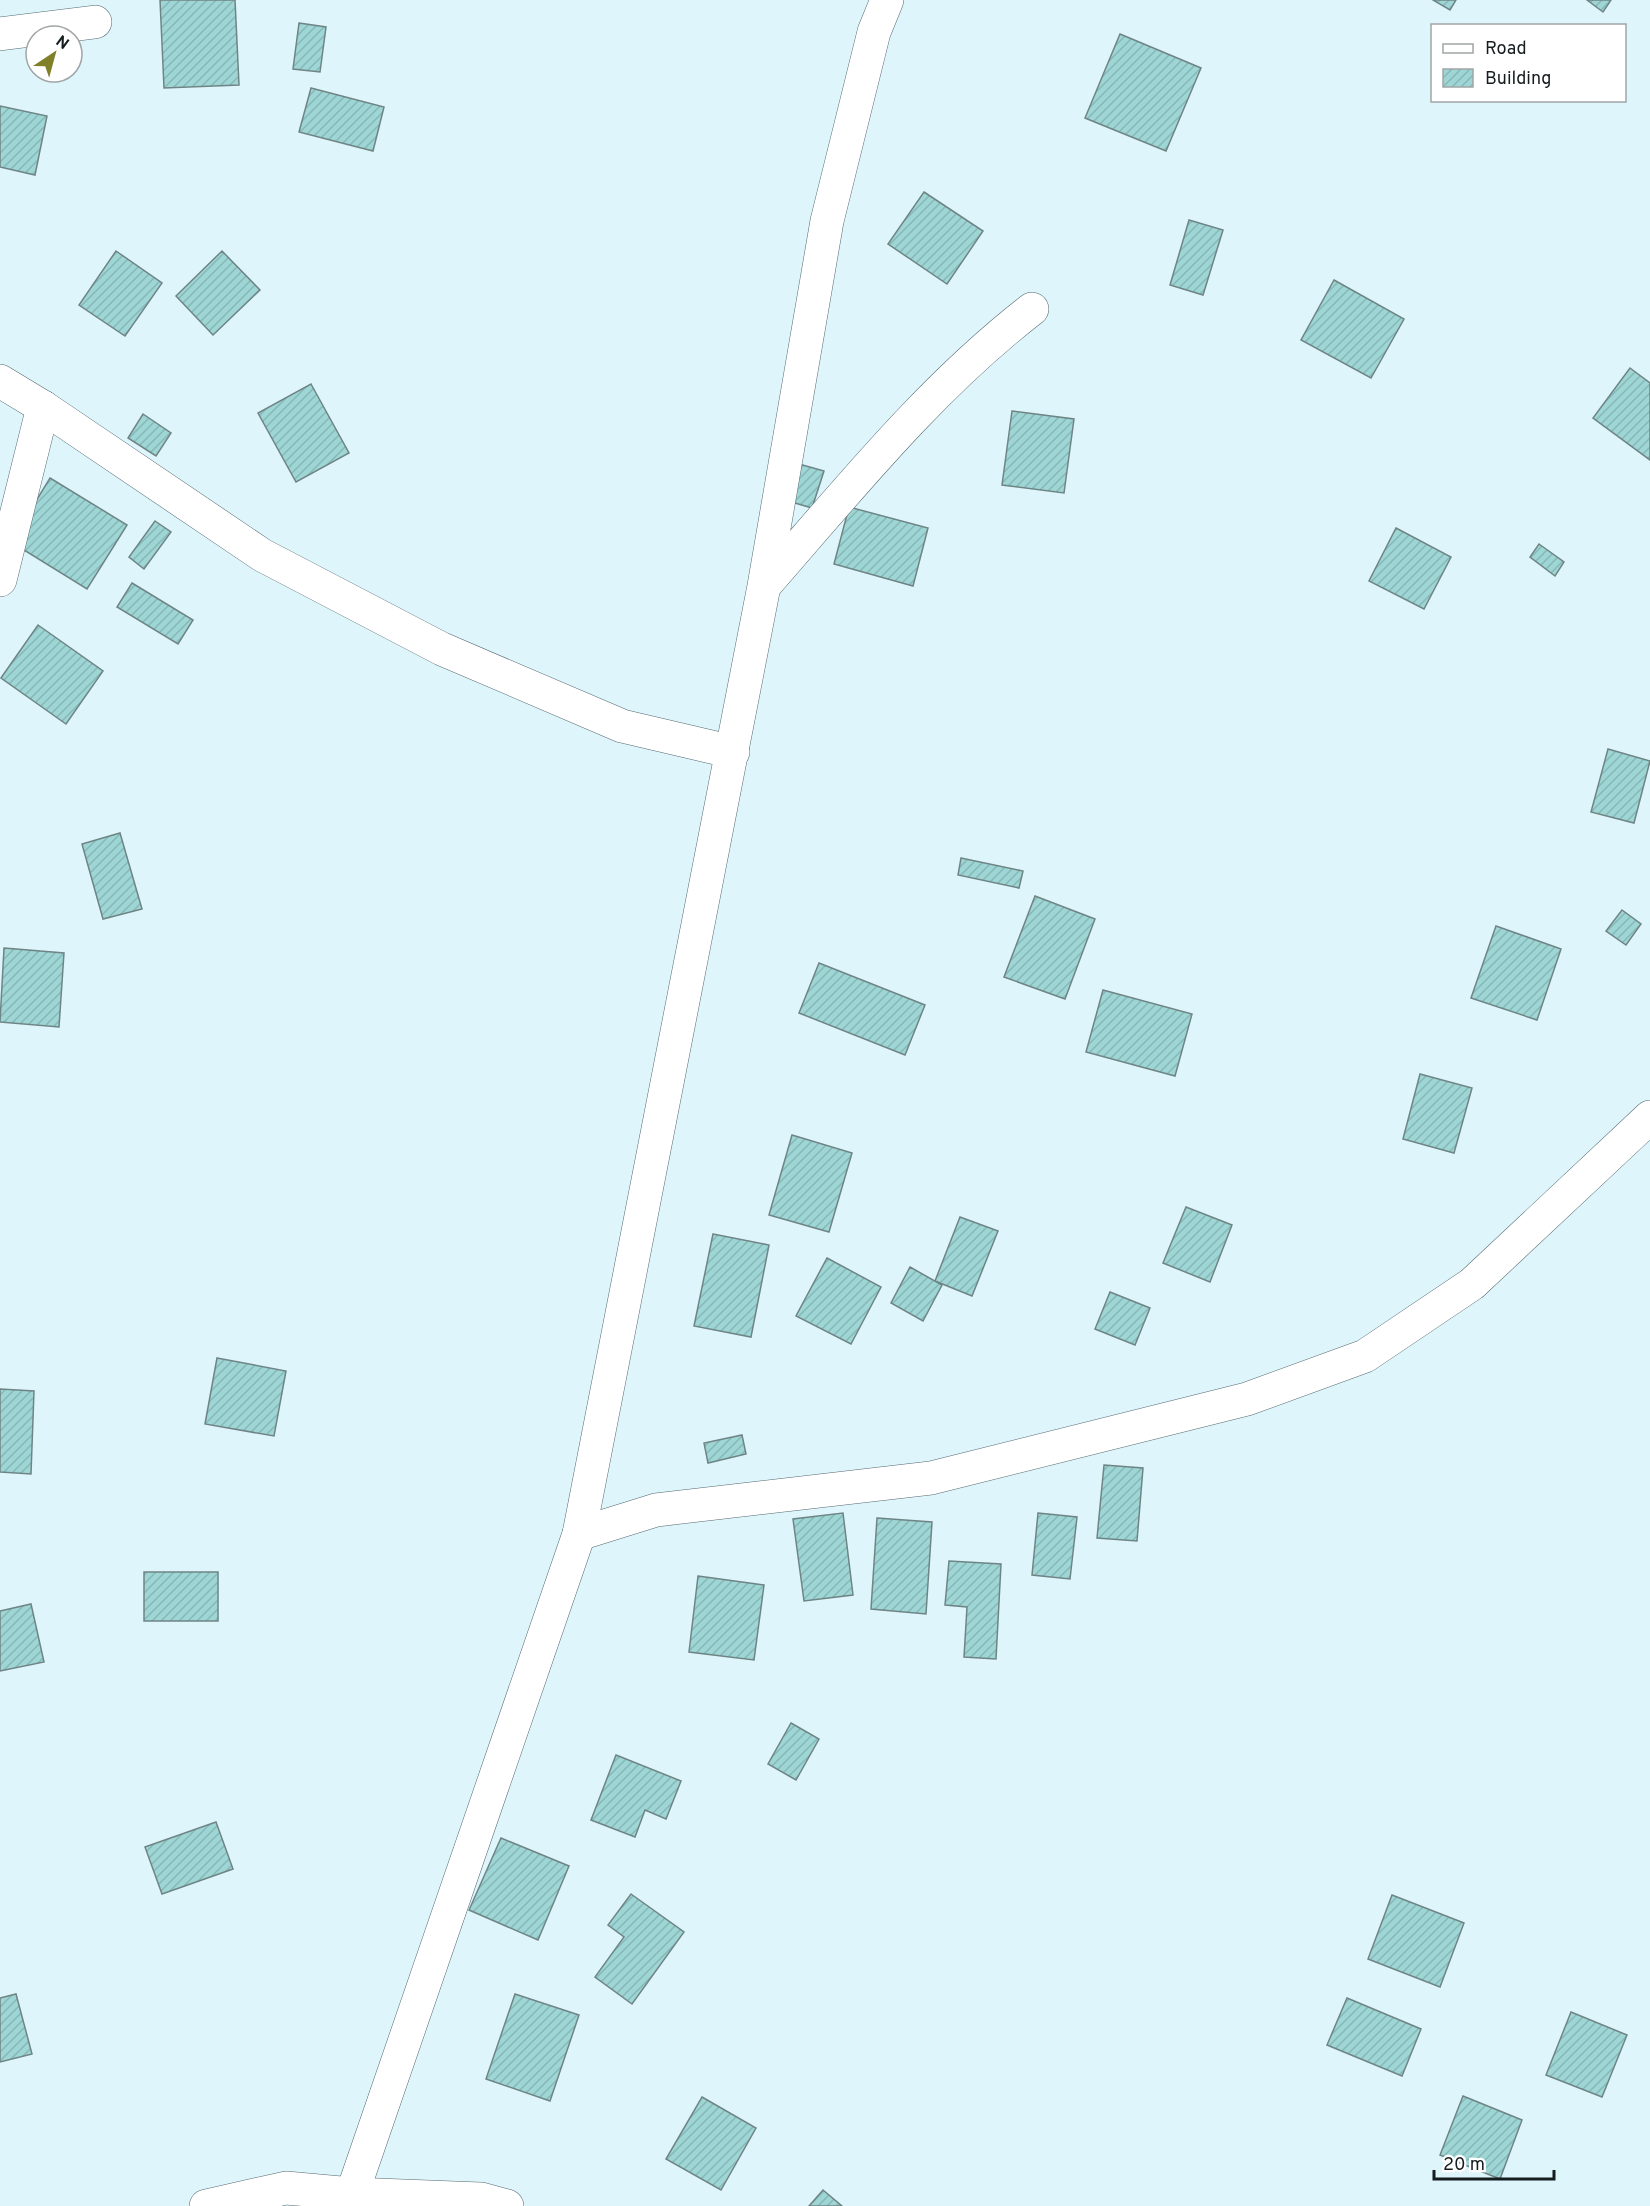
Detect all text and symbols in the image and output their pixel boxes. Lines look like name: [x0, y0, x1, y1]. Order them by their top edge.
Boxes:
north arrow: [24, 24, 84, 84]
legend: [1431, 24, 1626, 102]
text: N: [51, 32, 72, 55]
text: Road: [1485, 38, 1527, 61]
text: Building: [1485, 68, 1551, 91]
scale bar: [1434, 2143, 1554, 2181]
text: 20 m: [1443, 2154, 1485, 2177]

